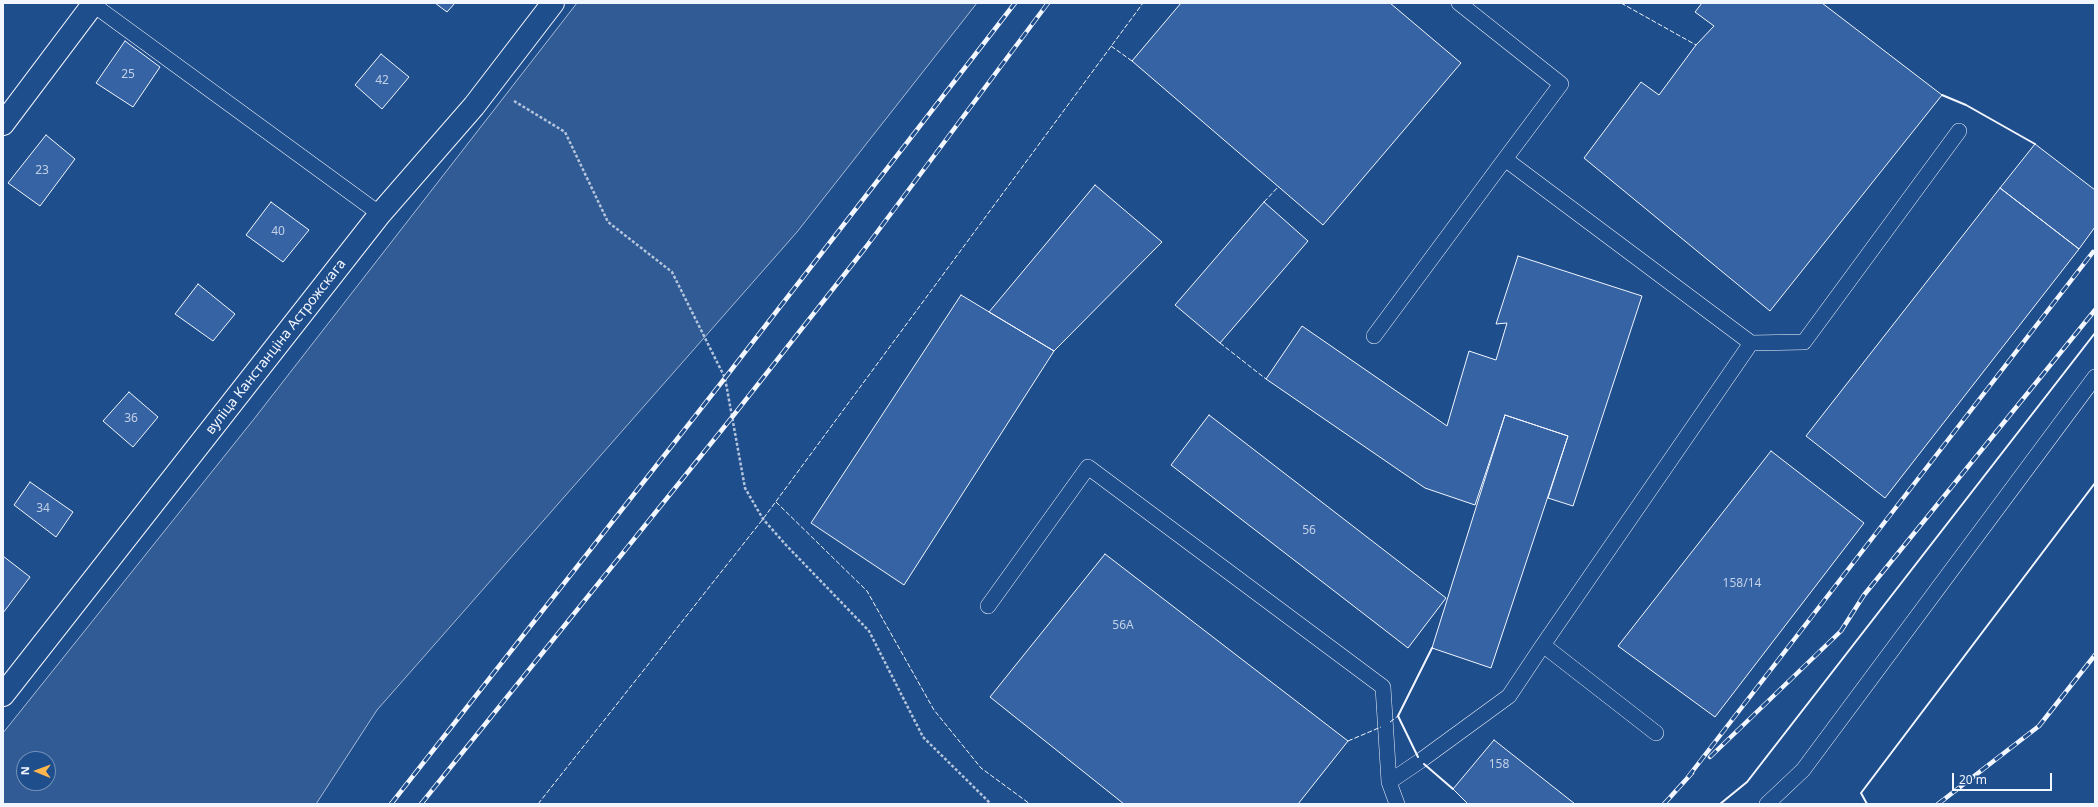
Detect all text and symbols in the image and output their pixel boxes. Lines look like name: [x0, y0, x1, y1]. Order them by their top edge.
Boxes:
house number: 25: [121, 68, 135, 82]
house number: 42: [375, 74, 389, 88]
house number: 23: [35, 164, 49, 178]
house number: 40: [271, 225, 285, 239]
street label: вуліца Канстанціна Астрожскага: [202, 256, 350, 438]
house number: 36: [124, 412, 138, 426]
house number: 34: [36, 502, 50, 516]
house number: 56: [1302, 524, 1316, 538]
house number: 158/14: [1723, 577, 1761, 591]
house number: 56А: [1112, 619, 1134, 633]
north arrow: [16, 751, 56, 791]
house number: 158: [1489, 758, 1509, 772]
scale bar: [1954, 765, 2054, 791]
text: N: [17, 766, 32, 775]
text: 20 m: [1959, 771, 1987, 788]

